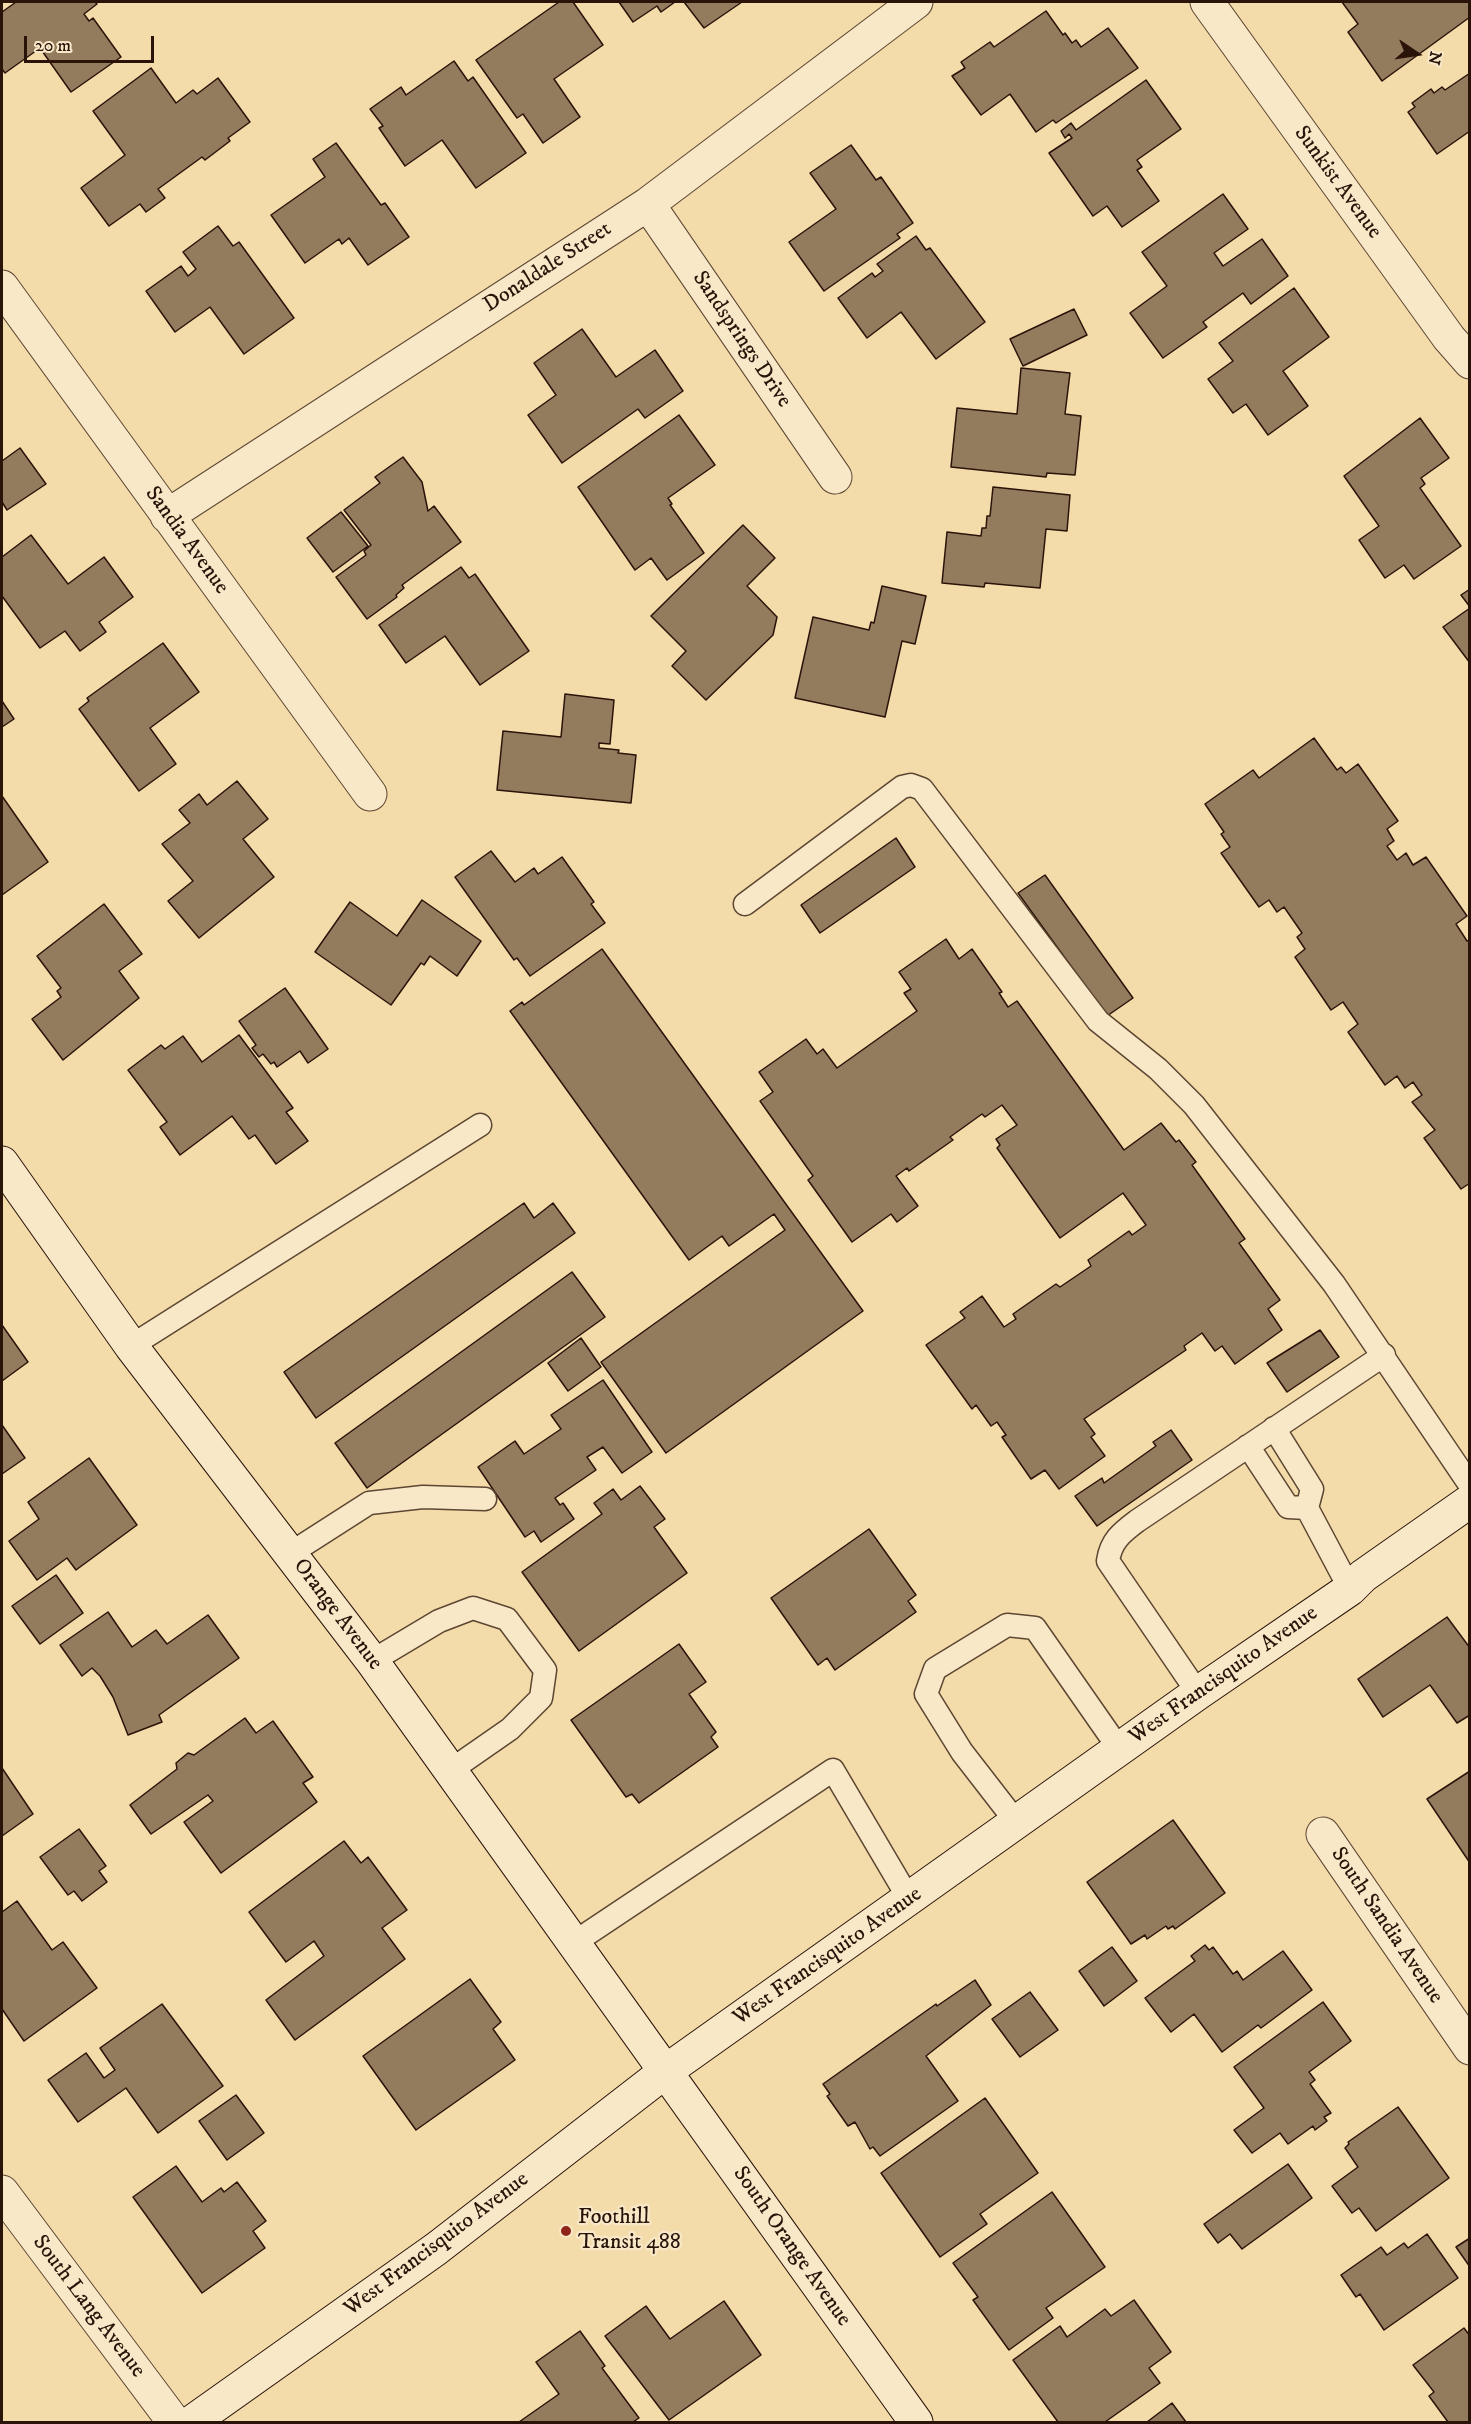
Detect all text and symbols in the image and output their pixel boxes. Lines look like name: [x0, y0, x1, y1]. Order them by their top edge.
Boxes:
scale bar: [27, 24, 158, 62]
north arrow: [1387, 24, 1447, 84]
text: 20 m: [35, 35, 71, 57]
text: N: [1423, 49, 1446, 67]
street label: Sunkist Avenue: [1287, 122, 1387, 244]
street label: Donaldale Street: [479, 217, 617, 319]
street label: Sandsprings Drive: [686, 267, 796, 413]
street label: Sandia Avenue: [138, 482, 234, 600]
street label: Orange Avenue: [287, 1554, 387, 1676]
street label: West Francisquito Avenue: [1125, 1601, 1323, 1751]
street label: South Sandia Avenue: [1324, 1843, 1448, 2009]
street label: West Francisquito Avenue: [729, 1882, 927, 2032]
street label: South Orange Avenue: [726, 2162, 856, 2332]
street label: West Francisquito Avenue: [340, 2167, 534, 2323]
place label: Foothill Transit 488: [578, 2205, 681, 2256]
marker: Foothill Transit 488: [559, 2224, 573, 2238]
street label: South Lang Avenue: [26, 2230, 150, 2384]

